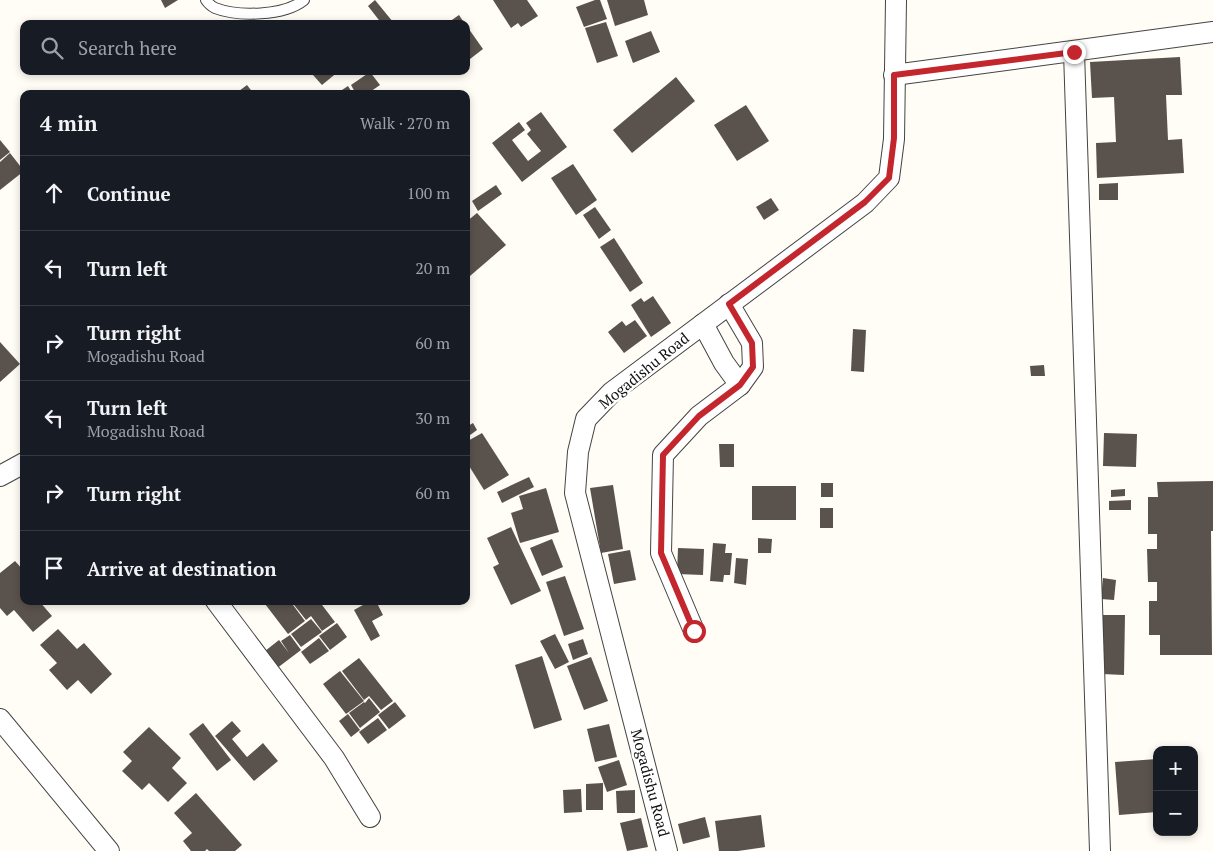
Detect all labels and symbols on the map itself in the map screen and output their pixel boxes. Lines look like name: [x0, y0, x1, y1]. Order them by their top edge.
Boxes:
route end: [1063, 41, 1086, 64]
street label: Mogadishu Road: [594, 328, 693, 413]
route start: [683, 620, 706, 643]
street label: Mogadishu Road: [627, 727, 675, 839]

